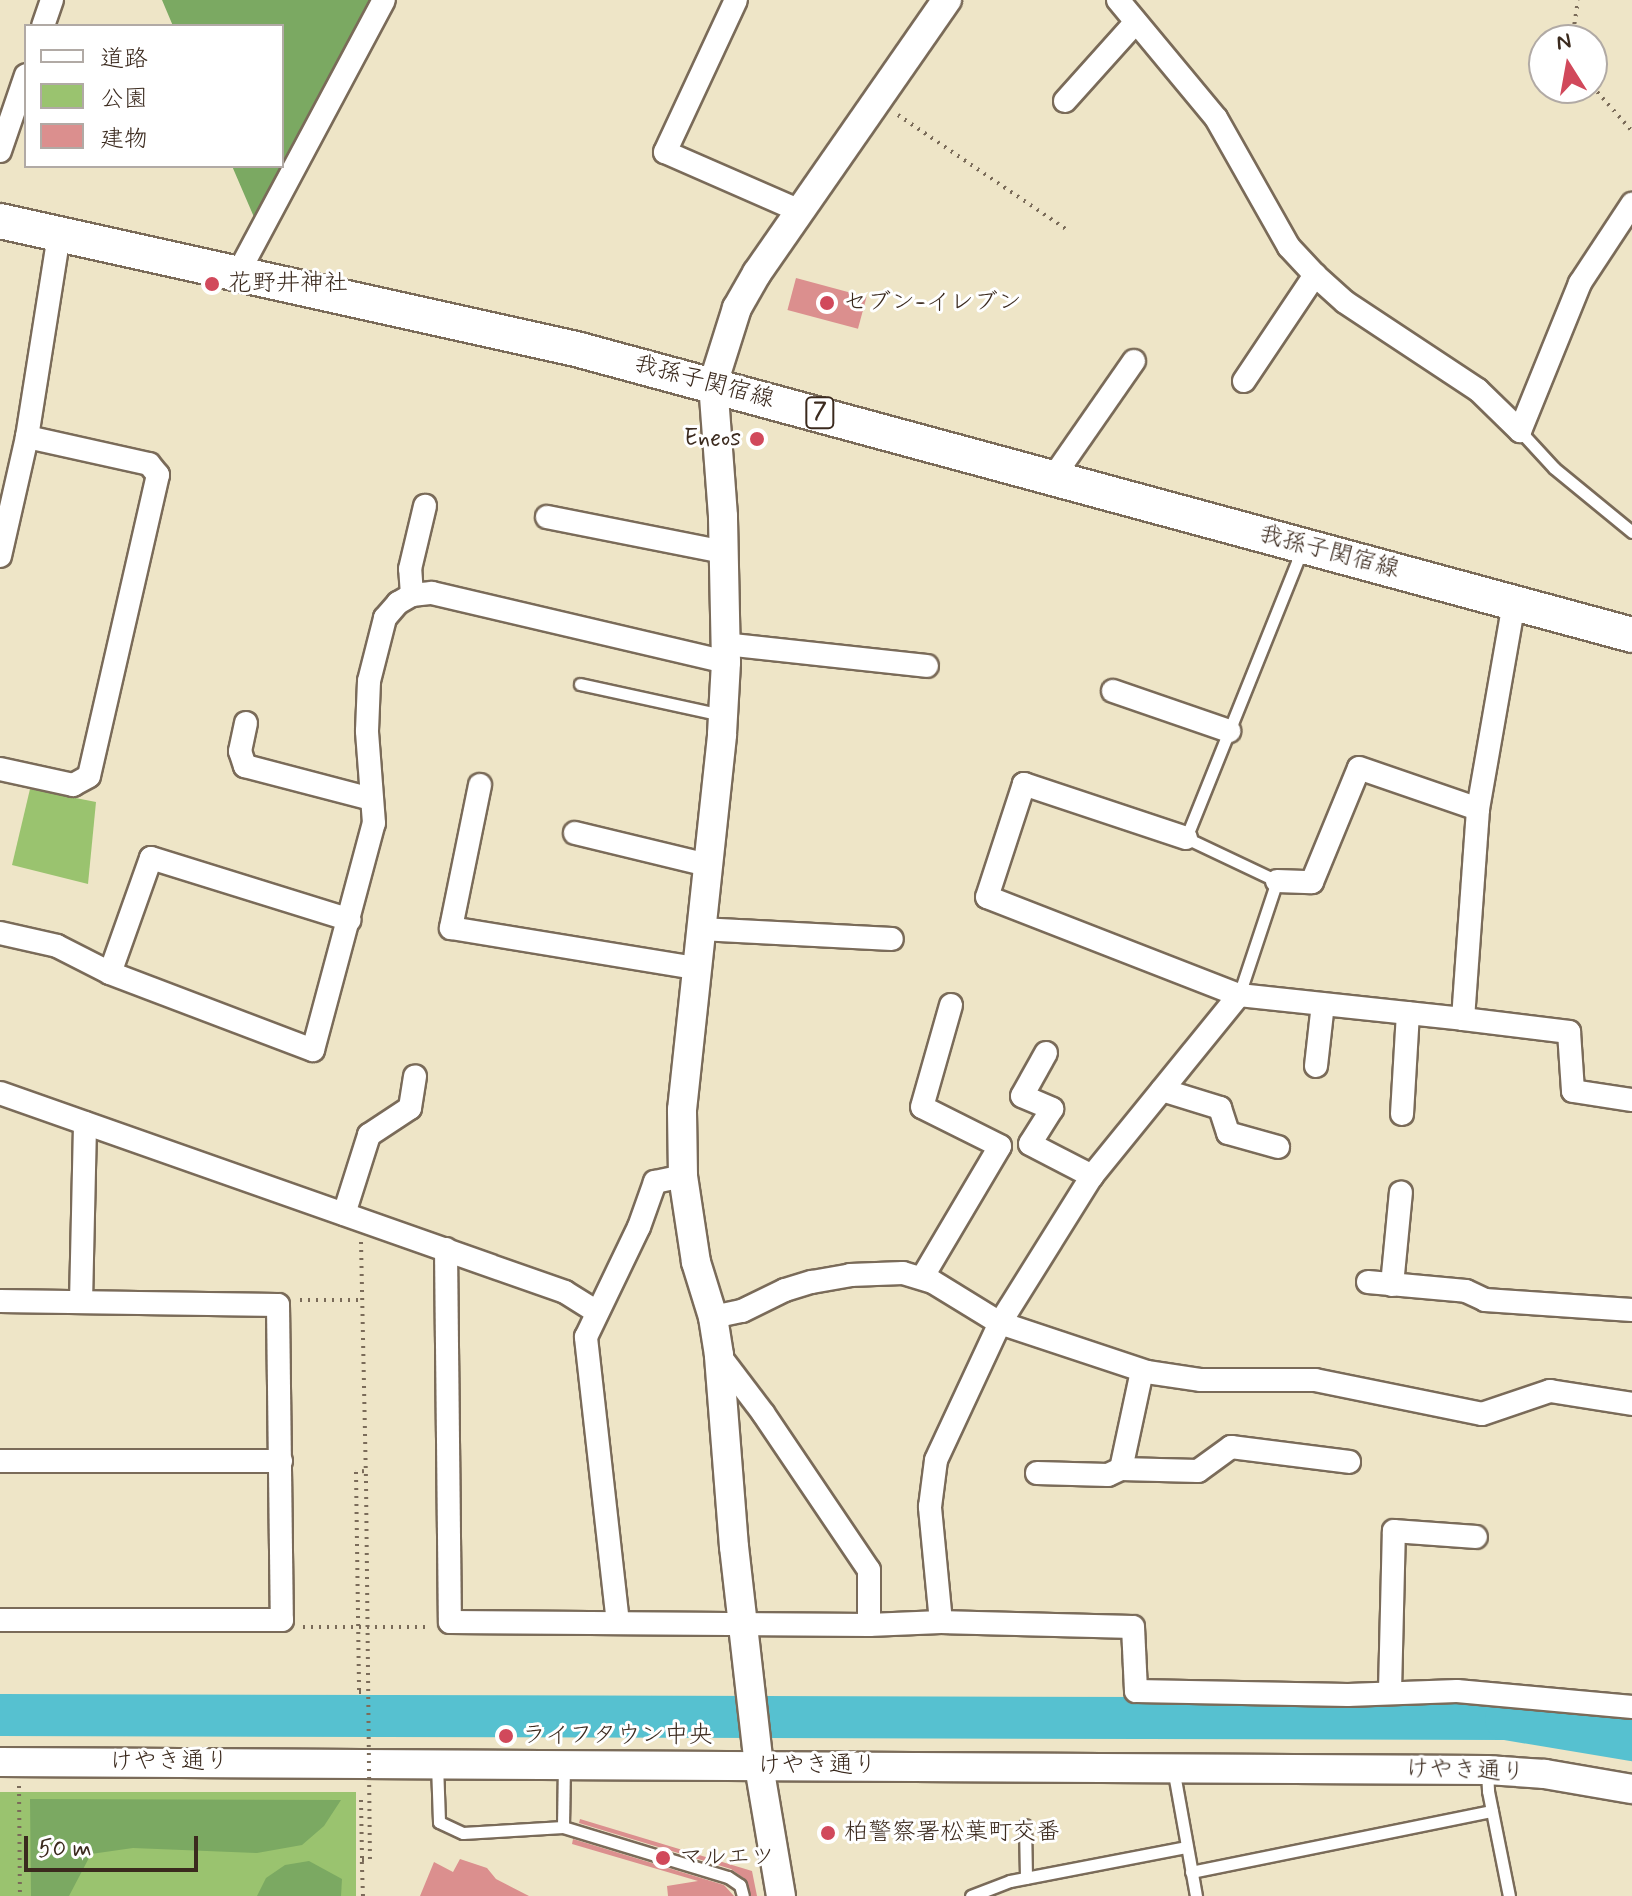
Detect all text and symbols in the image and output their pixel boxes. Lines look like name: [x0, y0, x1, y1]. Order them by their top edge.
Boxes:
legend: [24, 24, 284, 168]
north arrow: [1528, 24, 1608, 104]
text: N: [1554, 27, 1574, 58]
text: 道路: [100, 44, 148, 75]
text: 公園: [100, 84, 148, 115]
text: 建物: [100, 124, 148, 155]
place label: 花野井神社: [228, 270, 348, 298]
marker: 花野井神社: [203, 275, 221, 293]
place label: セブン-イレブン: [843, 289, 1022, 317]
marker: セブン-イレブン: [818, 294, 836, 312]
street label: 我孫子関宿線: [631, 349, 777, 415]
road number: 7: [804, 395, 836, 431]
place label: Eneos: [684, 425, 741, 453]
marker: Eneos: [748, 430, 766, 448]
street label: 我孫子関宿線: [1256, 519, 1402, 585]
place label: ライフタウン中央: [522, 1722, 714, 1750]
marker: ライフタウン中央: [497, 1727, 515, 1745]
street label: けやき通り: [109, 1748, 229, 1776]
street label: けやき通り: [757, 1752, 877, 1780]
street label: けやき通り: [1405, 1755, 1525, 1787]
place label: 柏警察署松葉町交番: [844, 1819, 1060, 1847]
scale bar: [28, 1820, 202, 1870]
marker: 柏警察署松葉町交番: [819, 1824, 837, 1842]
text: 50 m: [38, 1834, 92, 1865]
place label: マルエツ: [679, 1844, 775, 1872]
marker: マルエツ: [654, 1849, 672, 1867]

